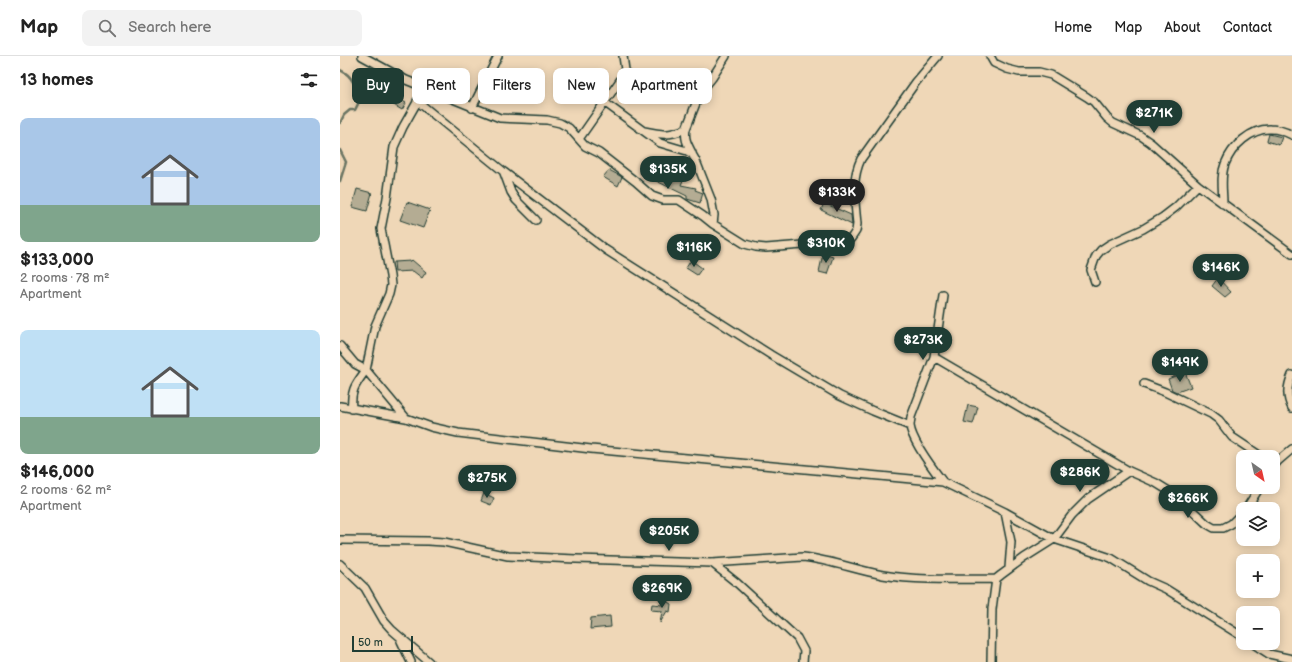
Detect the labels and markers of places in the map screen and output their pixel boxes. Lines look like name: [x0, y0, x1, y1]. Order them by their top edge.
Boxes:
pin: $271K: [1126, 100, 1182, 134]
pin: $135K: [640, 156, 696, 190]
pin: $133K: [809, 179, 865, 213]
pin: $310K: [798, 230, 854, 264]
pin: $116K: [666, 234, 722, 268]
pin: $146K: [1193, 254, 1249, 288]
pin: $273K: [895, 327, 951, 361]
pin: $149K: [1152, 349, 1208, 383]
pin: $286K: [1052, 459, 1108, 493]
pin: $275K: [459, 465, 515, 499]
pin: $266K: [1160, 485, 1216, 519]
pin: $205K: [641, 518, 697, 552]
pin: $269K: [634, 575, 690, 609]

